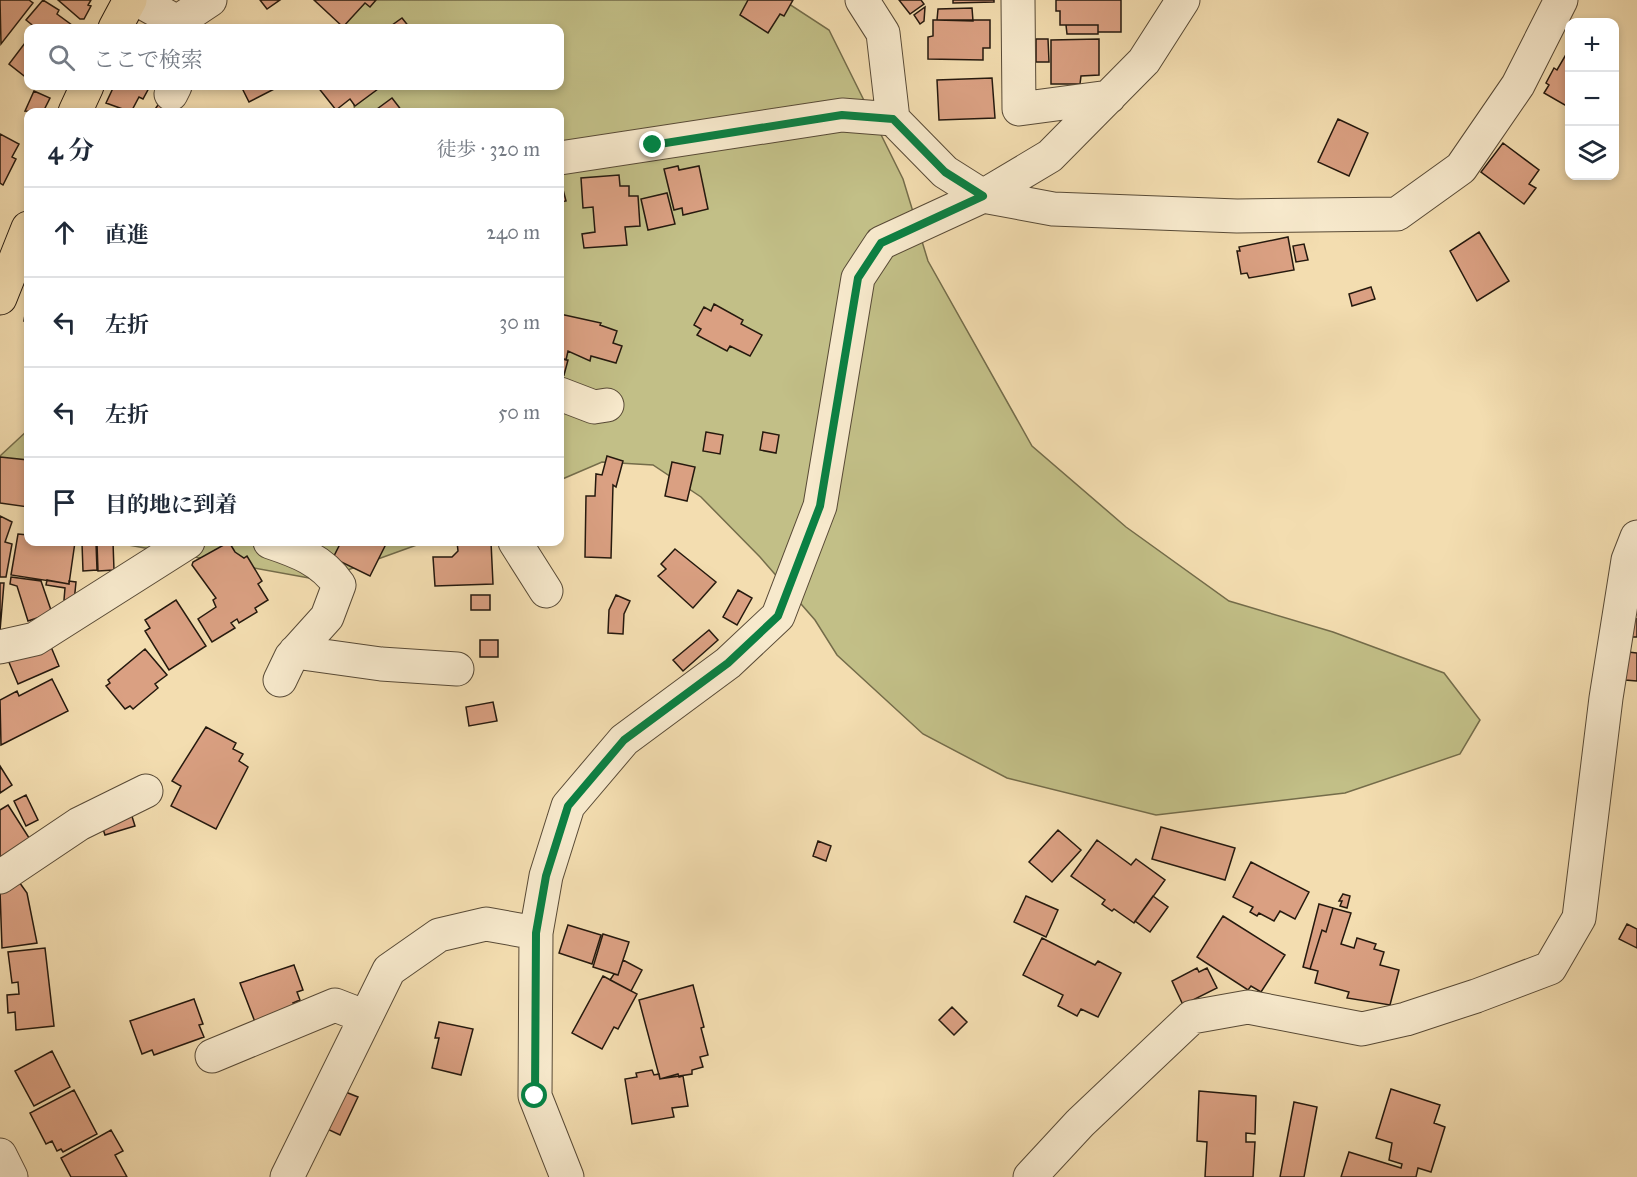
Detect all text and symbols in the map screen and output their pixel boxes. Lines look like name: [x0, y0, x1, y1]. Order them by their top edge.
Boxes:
map controls: [1565, 18, 1619, 180]
button: +: [1565, 18, 1619, 72]
search box: [24, 24, 564, 90]
icon: search: [45, 41, 78, 74]
text: ここで検索: [93, 46, 203, 73]
button: −: [1565, 72, 1619, 126]
button: layers: [1565, 126, 1619, 180]
route end: [639, 131, 665, 157]
text: 4 分: [48, 134, 94, 166]
text: 徒歩 · 320 m: [436, 137, 540, 161]
icon: ahead: [48, 216, 81, 249]
text: 240 m: [486, 220, 540, 244]
text: 直進: [105, 221, 149, 248]
icon: left: [48, 306, 81, 339]
text: 30 m: [499, 310, 540, 334]
text: 左折: [105, 311, 149, 338]
icon: left: [48, 396, 81, 429]
text: 50 m: [498, 400, 540, 424]
text: 左折: [105, 401, 149, 428]
icon: arrive: [48, 486, 81, 519]
text: 目的地に到着: [105, 491, 237, 518]
route start: [521, 1082, 547, 1108]

